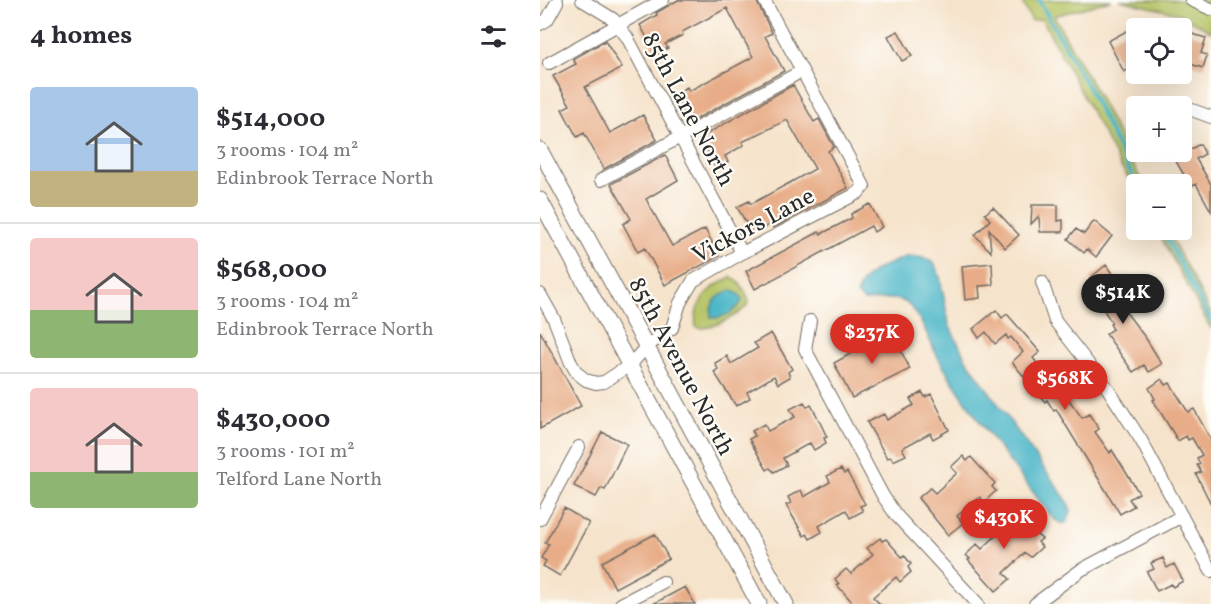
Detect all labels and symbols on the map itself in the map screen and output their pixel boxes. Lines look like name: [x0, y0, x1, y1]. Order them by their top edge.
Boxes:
street label: 85th Lane North: [632, 27, 742, 193]
street label: Vickors Lane: [687, 180, 821, 273]
street label: 85th Avenue North: [619, 272, 742, 462]
pin: $514K: [1081, 274, 1165, 325]
pin: $237K: [830, 314, 914, 365]
pin: $568K: [1023, 360, 1107, 411]
pin: $430K: [962, 499, 1046, 550]

